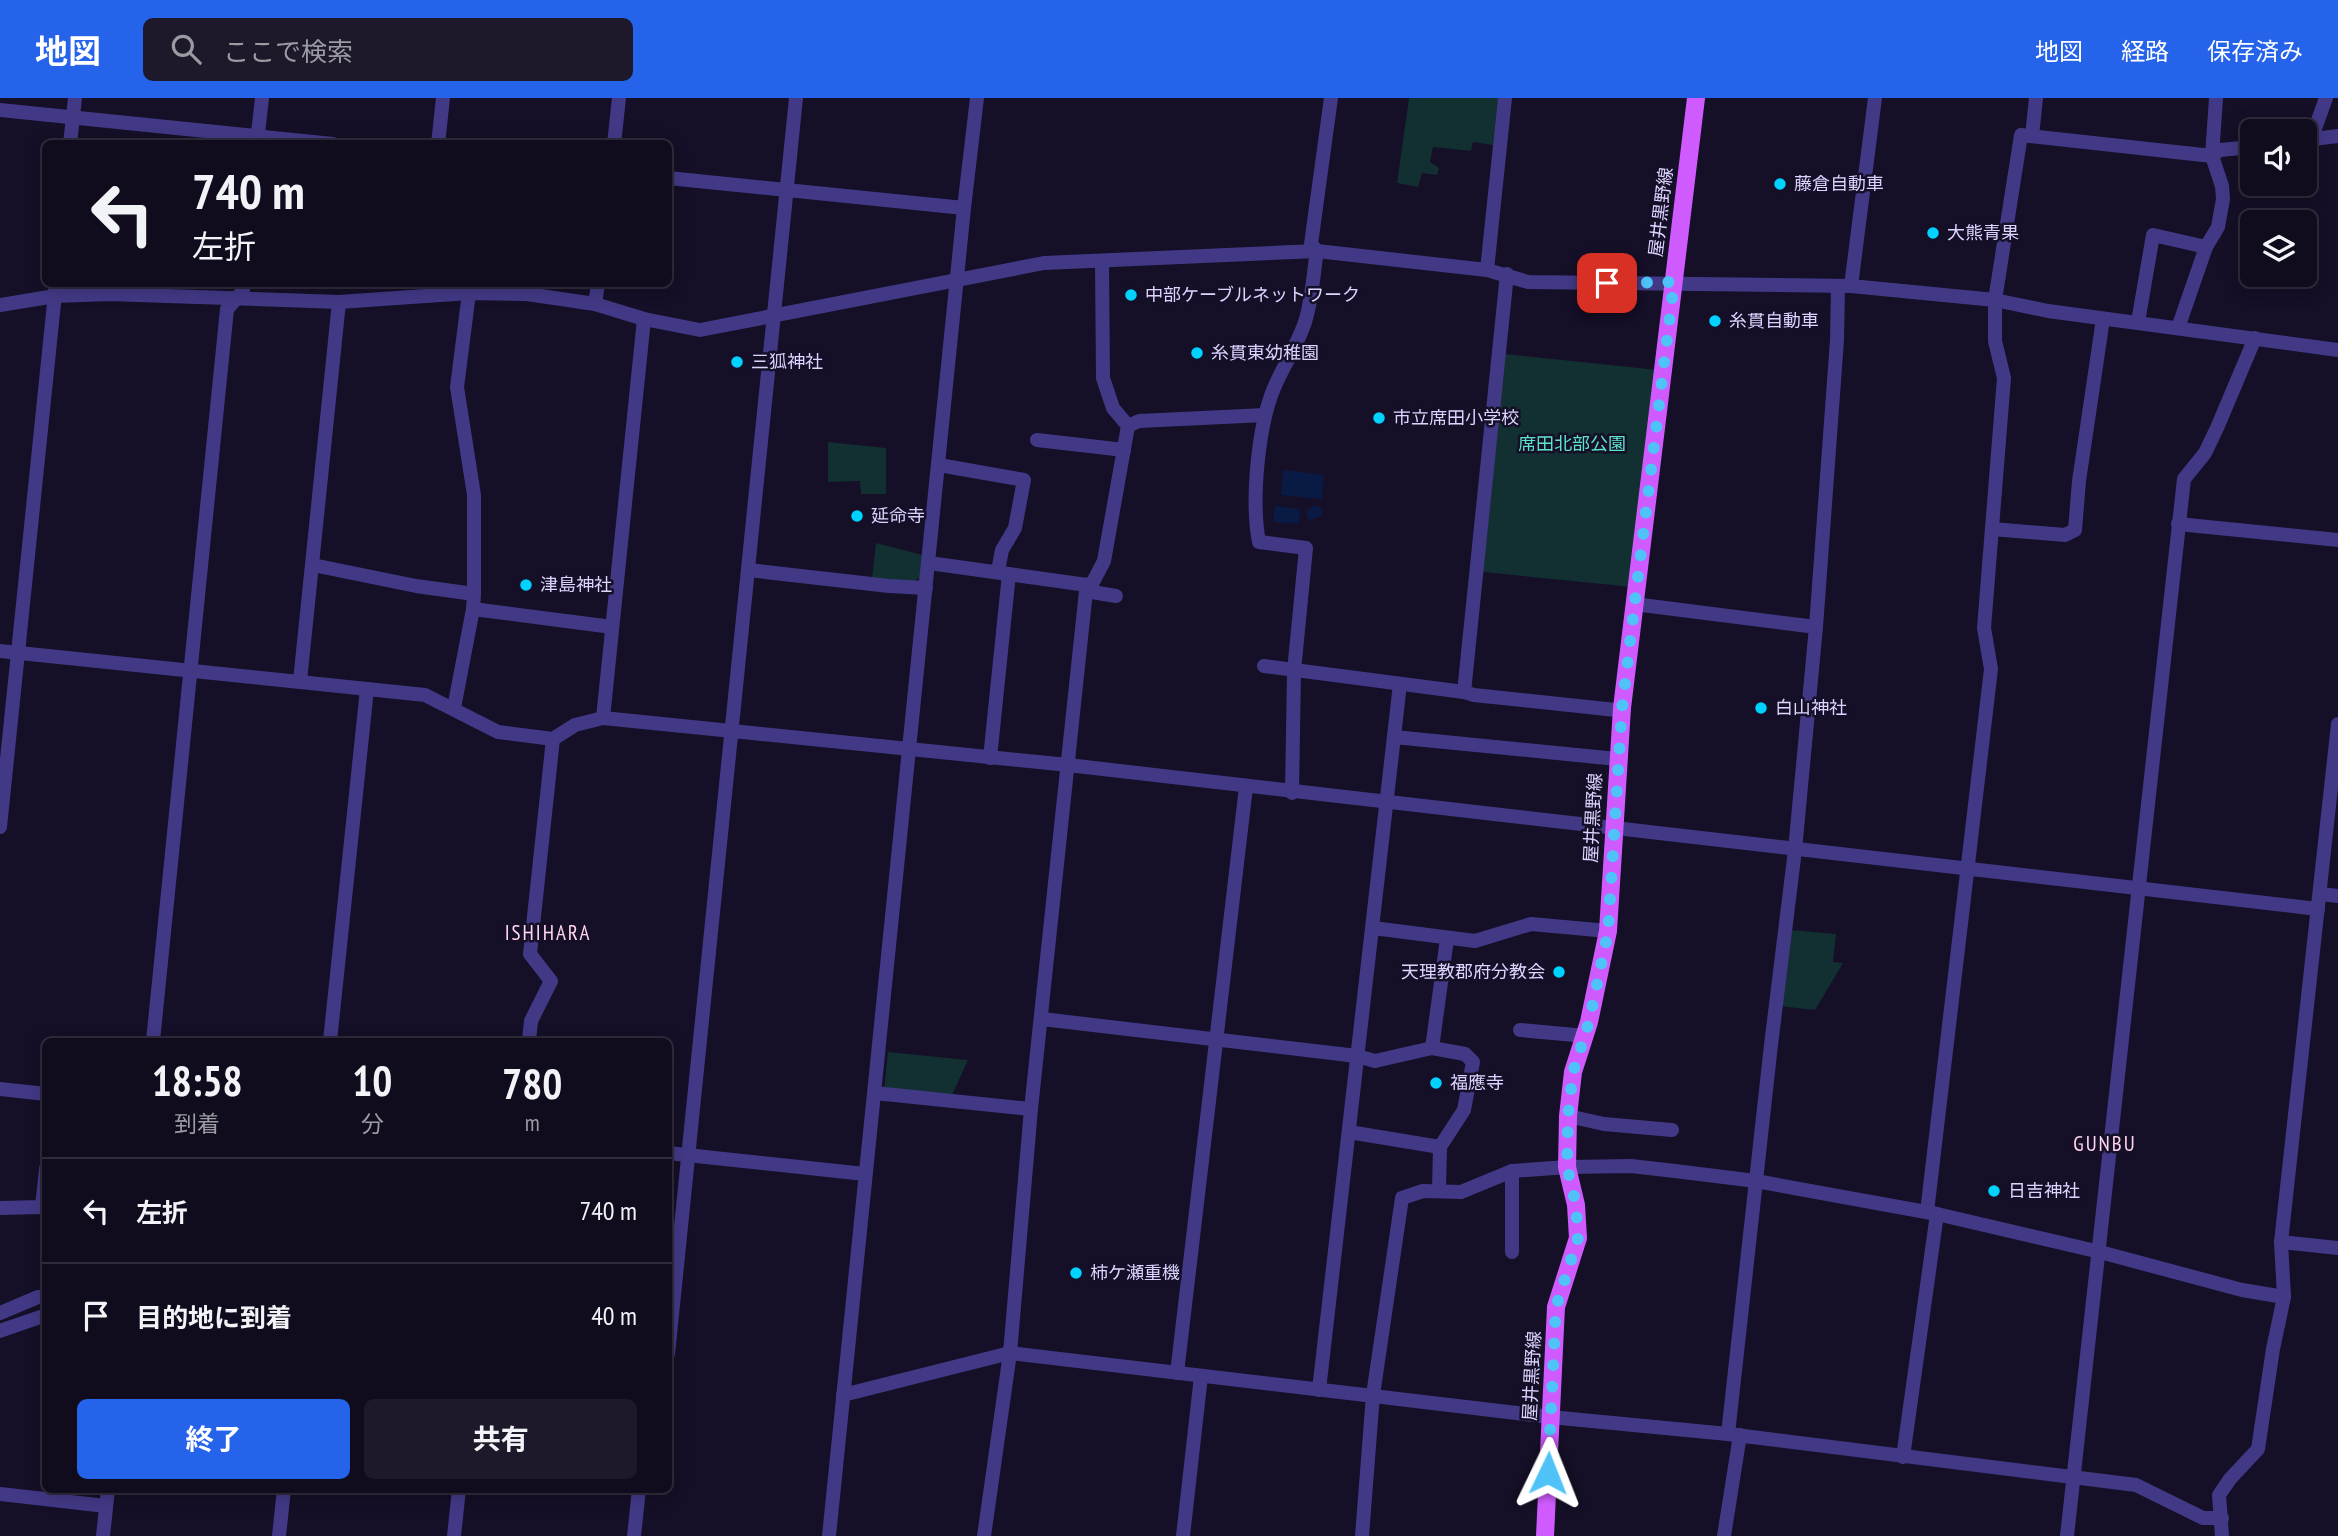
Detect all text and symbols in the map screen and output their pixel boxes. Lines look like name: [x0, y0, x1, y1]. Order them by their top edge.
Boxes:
search box: [143, 18, 633, 81]
text: 地図: [35, 29, 101, 72]
icon: search: [167, 30, 205, 68]
text: ここで検索: [223, 35, 353, 68]
text: 地図: [2035, 36, 2083, 67]
text: 経路: [2121, 36, 2169, 67]
text: 保存済み: [2207, 36, 2303, 67]
map controls: [2240, 119, 2317, 287]
button: sound: [2240, 119, 2317, 196]
text: 740 m: [192, 159, 305, 223]
street label: 屋井黒野線: [1644, 166, 1677, 258]
icon: left: [77, 168, 168, 259]
place label: 藤倉自動車: [1794, 172, 1884, 195]
marker: 藤倉自動車: [1772, 176, 1788, 192]
button: layers: [2240, 210, 2317, 287]
place label: 大熊青果: [1947, 221, 2019, 244]
text: 左折: [192, 225, 256, 267]
marker: 大熊青果: [1925, 225, 1941, 241]
pin: [1577, 253, 1637, 313]
icon: arrive: [1588, 264, 1626, 302]
place label: 中部ケーブルネットワーク: [1145, 283, 1360, 306]
marker: 中部ケーブルネットワーク: [1123, 287, 1139, 303]
place label: 糸貫自動車: [1729, 309, 1819, 332]
marker: 糸貫自動車: [1707, 313, 1723, 329]
place label: 糸貫東幼稚園: [1211, 341, 1319, 364]
marker: 糸貫東幼稚園: [1189, 345, 1205, 361]
place label: 三狐神社: [751, 350, 823, 373]
marker: 三狐神社: [729, 354, 745, 370]
place label: 市立席田小学校: [1393, 406, 1519, 429]
marker: 市立席田小学校: [1371, 410, 1387, 426]
park label: 席田北部公園: [1518, 432, 1626, 455]
place label: 延命寺: [871, 504, 925, 527]
marker: 延命寺: [849, 508, 865, 524]
place label: 津島神社: [540, 573, 612, 596]
marker: 津島神社: [518, 577, 534, 593]
place label: 白山神社: [1775, 696, 1847, 719]
marker: 白山神社: [1753, 700, 1769, 716]
street label: 屋井黒野線: [1579, 772, 1606, 864]
district label: ISHIHARA: [505, 919, 591, 946]
place label: 天理教郡府分教会: [1401, 960, 1545, 983]
marker: 天理教郡府分教会: [1551, 964, 1567, 980]
text: 18:58: [152, 1053, 243, 1108]
text: 10: [352, 1053, 392, 1108]
text: 780: [502, 1056, 562, 1111]
place label: 福應寺: [1450, 1071, 1504, 1094]
marker: 福應寺: [1428, 1075, 1444, 1091]
text: m: [525, 1108, 540, 1137]
text: 到着: [174, 1109, 220, 1138]
text: 分: [361, 1109, 384, 1138]
district label: GUNBU: [2073, 1130, 2137, 1157]
place label: 日吉神社: [2008, 1179, 2080, 1202]
marker: 日吉神社: [1986, 1183, 2002, 1199]
icon: left: [77, 1192, 115, 1230]
text: 740 m: [579, 1194, 637, 1227]
text: 左折: [136, 1196, 188, 1229]
place label: 柿ケ瀬重機: [1090, 1261, 1180, 1284]
marker: 柿ケ瀬重機: [1068, 1265, 1084, 1281]
icon: arrive: [77, 1297, 115, 1335]
text: 40 m: [591, 1299, 637, 1332]
text: 目的地に到着: [136, 1301, 292, 1334]
street label: 屋井黒野線: [1518, 1330, 1545, 1422]
button: 終了: [77, 1399, 350, 1479]
button: 共有: [364, 1399, 637, 1479]
position arrow: [1511, 1436, 1585, 1510]

